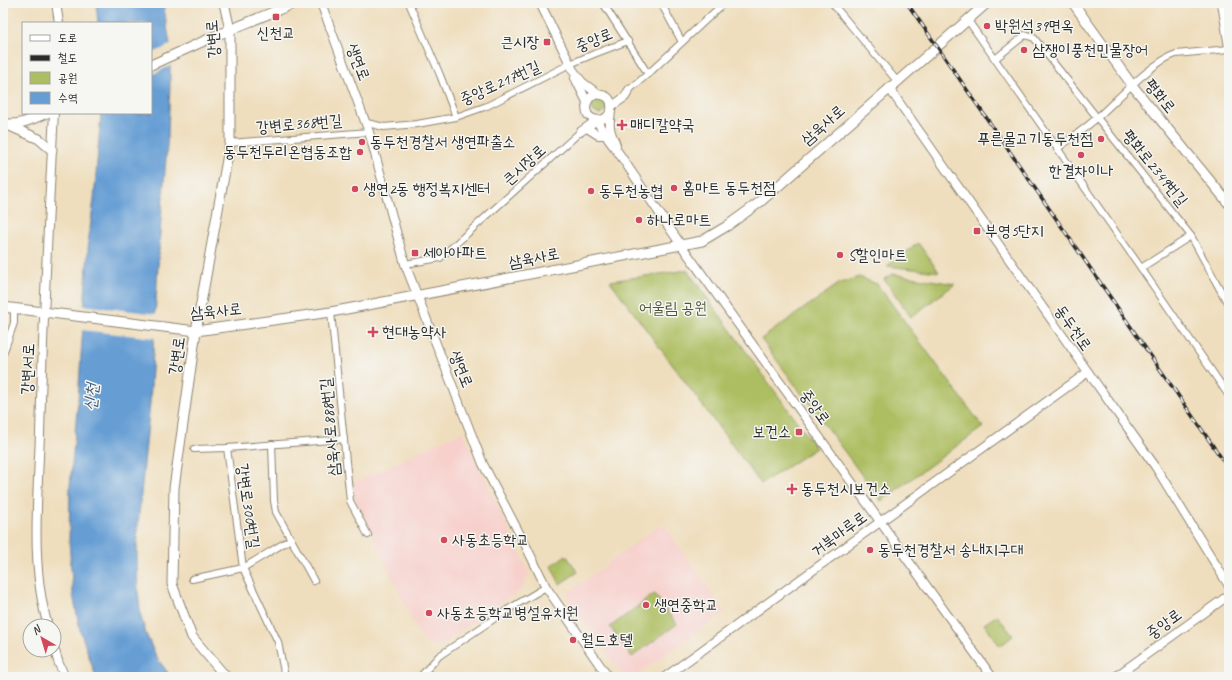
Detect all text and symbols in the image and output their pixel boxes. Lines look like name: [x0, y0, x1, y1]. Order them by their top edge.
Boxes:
marker: 신천교: [271, 12, 281, 22]
place label: 박원석39면옥: [995, 16, 1074, 36]
street label: 강변로: [202, 19, 224, 59]
marker: 박원석39면옥: [982, 21, 992, 31]
legend: [22, 22, 152, 114]
place label: 신천교: [257, 23, 295, 43]
street label: 중앙로: [572, 23, 616, 57]
text: 도로: [58, 30, 77, 46]
place label: 큰시장: [500, 32, 539, 52]
marker: 큰시장: [542, 37, 552, 47]
street label: 생연로: [342, 40, 374, 84]
place label: 삼쟁이풍천민물장어: [1032, 40, 1148, 60]
marker: 삼쟁이풍천민물장어: [1019, 45, 1029, 55]
text: 철도: [58, 50, 77, 66]
street label: 중앙로217번길: [457, 56, 543, 110]
text: 공원: [58, 70, 77, 86]
street label: 평화로: [1140, 75, 1180, 117]
text: 수역: [58, 90, 78, 106]
street label: 삼육사로: [797, 101, 849, 149]
street label: 강변로368번길: [255, 110, 343, 138]
place label: 매디칼약국: [630, 115, 695, 135]
marker: 매디칼약국: [617, 120, 627, 130]
street label: 평화로2349번길: [1118, 125, 1192, 211]
place label: 푸른물고기동두천점: [977, 129, 1093, 149]
place label: 동두천경찰서 생연파출소: [370, 132, 516, 152]
marker: 푸른물고기동두천점: [1096, 134, 1106, 144]
marker: 동두천경찰서 생연파출소: [357, 137, 367, 147]
street label: 큰시장로: [498, 140, 550, 190]
place label: 동두천두리온협동조합: [223, 142, 352, 162]
marker: 동두천두리온협동조합: [355, 147, 365, 157]
marker: 한결차이나: [1076, 150, 1086, 160]
place label: 한결차이나: [1049, 161, 1113, 181]
place label: 홈마트 동두천점: [682, 178, 776, 198]
place label: 생연2동 행정복지센터: [363, 179, 490, 199]
place label: 동두천농협: [599, 181, 663, 201]
marker: 홈마트 동두천점: [669, 183, 679, 193]
marker: 생연2동 행정복지센터: [350, 184, 360, 194]
marker: 동두천농협: [586, 186, 596, 196]
place label: 하나로마트: [647, 210, 711, 230]
marker: 하나로마트: [634, 215, 644, 225]
place label: 부영5단지: [985, 221, 1044, 241]
marker: 부영5단지: [972, 226, 982, 236]
place label: 세아아파트: [423, 243, 487, 263]
street label: 삼육사로: [507, 243, 561, 273]
place label: S할인마트: [848, 245, 907, 265]
marker: 세아아파트: [410, 248, 420, 258]
marker: S할인마트: [835, 250, 845, 260]
park label: 어울림 공원: [639, 298, 707, 318]
street label: 삼육사로: [189, 299, 243, 323]
street label: 동두천로: [1050, 301, 1096, 355]
place label: 현대농약사: [382, 322, 447, 342]
marker: 현대농약사: [367, 326, 379, 338]
street label: 강변로: [164, 335, 190, 377]
street label: 강변서로: [17, 343, 39, 395]
street label: 생연로: [444, 347, 478, 391]
street label: 삼육사로888번길: [316, 377, 344, 477]
water label: 신천: [79, 380, 103, 412]
street label: 중앙로: [796, 385, 834, 429]
place label: 보건소: [752, 422, 791, 442]
marker: 보건소: [794, 427, 804, 437]
street label: 강변로300번길: [232, 462, 264, 550]
place label: 동두천시보건소: [801, 479, 891, 499]
marker: 동두천시보건소: [786, 483, 798, 495]
street label: 거북마루로: [807, 507, 871, 561]
place label: 사동초등학교: [452, 530, 529, 550]
marker: 사동초등학교: [439, 535, 449, 545]
place label: 동두천경찰서 송내지구대: [878, 540, 1024, 560]
marker: 동두천경찰서 송내지구대: [865, 545, 875, 555]
place label: 생연중학교: [654, 595, 718, 615]
marker: 생연중학교: [641, 600, 651, 610]
place label: 사동초등학교병설유치원: [437, 603, 579, 623]
street label: 중앙로: [1142, 605, 1186, 643]
marker: 사동초등학교병설유치원: [424, 608, 434, 618]
north arrow: [22, 618, 62, 658]
text: N: [29, 621, 45, 638]
place label: 월드호텔: [581, 630, 633, 650]
marker: 월드호텔: [568, 635, 578, 645]

